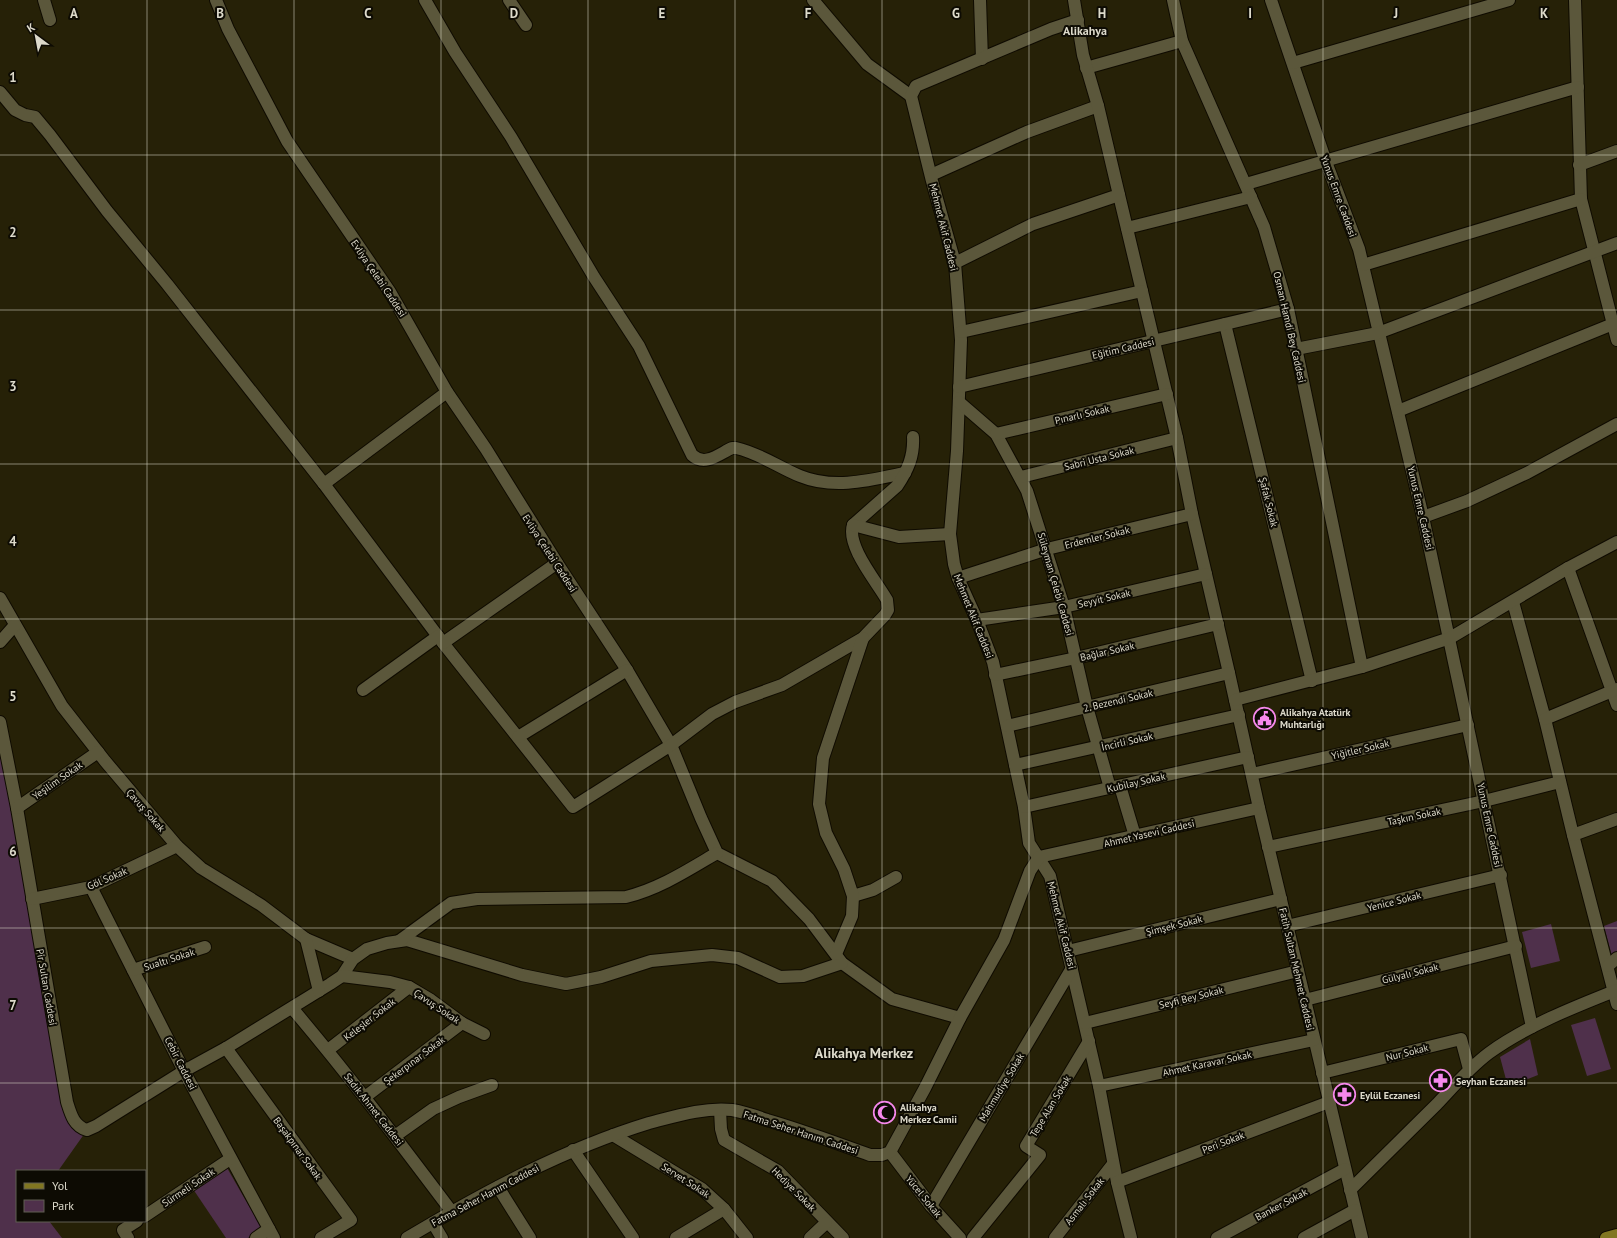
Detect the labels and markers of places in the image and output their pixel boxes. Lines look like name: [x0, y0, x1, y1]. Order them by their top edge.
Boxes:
public building icon: Alikahya Atatürk Muhtarlığı: [1252, 705, 1278, 731]
place label: Alikahya Atatürk Muhtarlığı: [1280, 706, 1350, 731]
pharmacy icon: Seyhan Eczanesi: [1427, 1068, 1453, 1094]
place label: Seyhan Eczanesi: [1456, 1075, 1526, 1088]
pharmacy icon: Eylül Eczanesi: [1332, 1082, 1358, 1108]
place label: Eylül Eczanesi: [1360, 1089, 1421, 1102]
mosque icon: Alikahya Merkez Camii: [871, 1100, 897, 1126]
place label: Alikahya Merkez Camii: [900, 1101, 957, 1126]

